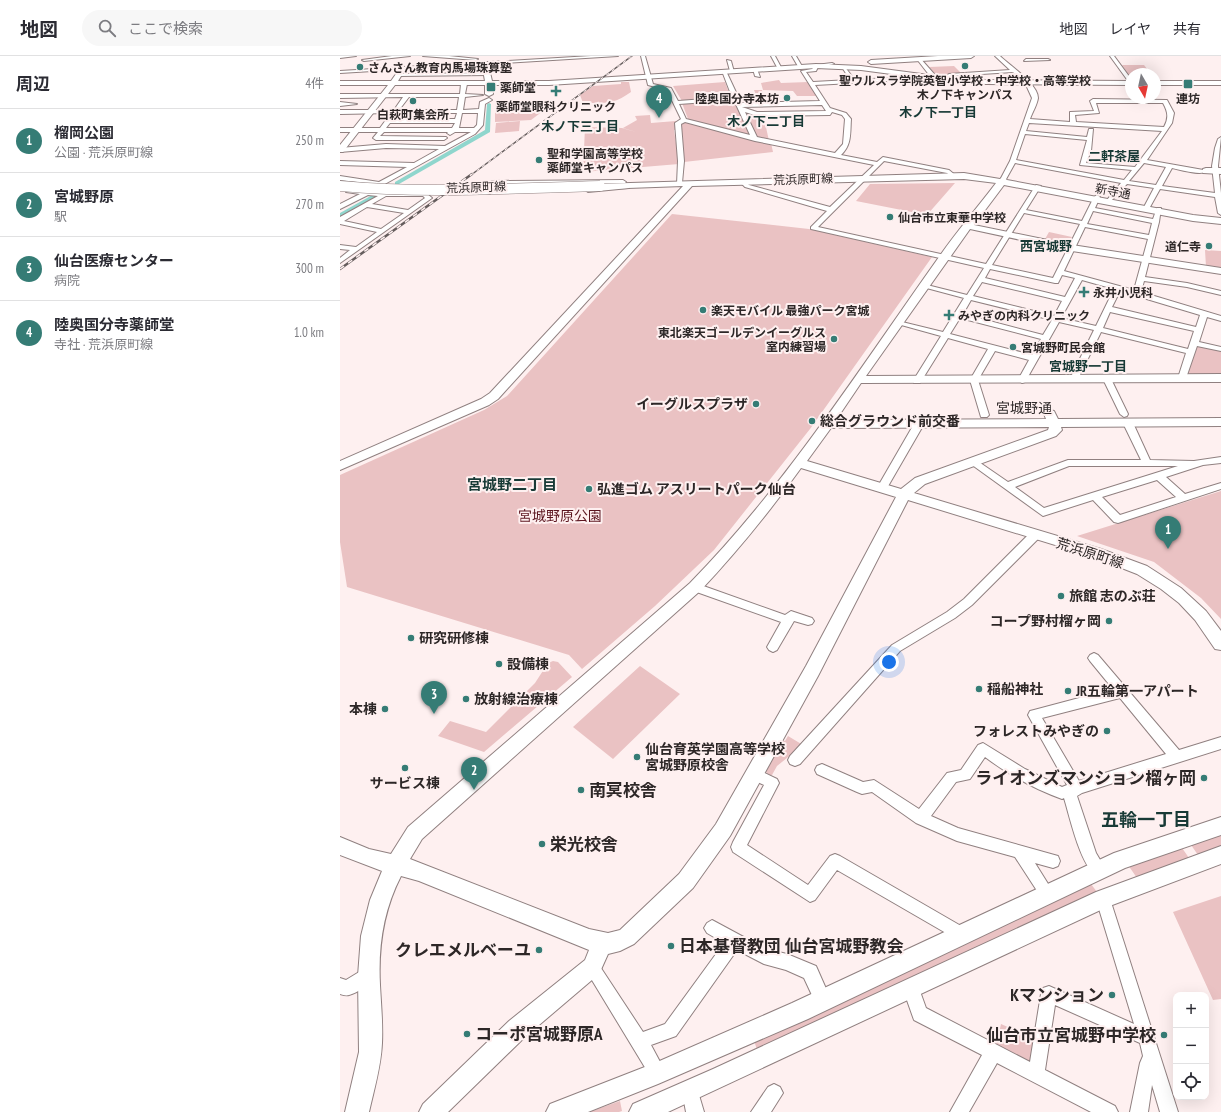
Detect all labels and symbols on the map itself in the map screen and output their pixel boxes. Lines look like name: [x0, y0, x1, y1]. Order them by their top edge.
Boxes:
place label: さんさん教育内馬場珠算塾: [368, 60, 512, 75]
marker: 聖ウルスラ学院英智小学校・中学校・高等学校 木ノ下キャンパス: [960, 61, 970, 71]
marker: さんさん教育内馬場珠算塾: [355, 62, 365, 72]
north arrow: [1125, 68, 1161, 104]
place label: 聖ウルスラ学院英智小学校・中学校・高等学校 木ノ下キャンパス: [839, 73, 1091, 102]
marker: 連坊: [1182, 78, 1194, 90]
place label: 薬師堂: [500, 80, 536, 95]
marker: 薬師堂: [485, 81, 497, 93]
marker: 薬師堂眼科クリニック: [550, 85, 562, 97]
pin: 4: [646, 85, 672, 118]
place label: 陸奥国分寺本坊: [695, 91, 779, 106]
place label: 連坊: [1176, 91, 1200, 106]
marker: 陸奥国分寺本坊: [782, 93, 792, 103]
marker: 白萩町集会所: [408, 96, 418, 106]
place label: 薬師堂眼科クリニック: [496, 99, 616, 114]
district label: 木ノ下一丁目: [899, 104, 977, 121]
place label: 白萩町集会所: [377, 107, 449, 122]
district label: 木ノ下二丁目: [727, 113, 805, 130]
district label: 木ノ下三丁目: [541, 118, 619, 135]
place label: 聖和学園高等学校 薬師堂キャンパス: [547, 146, 643, 175]
district label: 二軒茶屋: [1088, 148, 1140, 165]
marker: 聖和学園高等学校 薬師堂キャンパス: [534, 155, 544, 165]
street label: 荒浜原町線: [773, 170, 833, 188]
street label: 荒浜原町線: [446, 178, 506, 196]
street label: 新寺通: [1094, 180, 1132, 202]
place label: 仙台市立東華中学校: [898, 210, 1006, 225]
marker: 仙台市立東華中学校: [885, 212, 895, 222]
district label: 西宮城野: [1020, 238, 1072, 255]
place label: 道仁寺: [1165, 239, 1201, 254]
marker: 道仁寺: [1204, 241, 1214, 251]
place label: 永井小児科: [1093, 285, 1153, 300]
marker: 永井小児科: [1078, 286, 1090, 298]
place label: 楽天モバイル 最強パーク宮城: [711, 303, 869, 318]
marker: 楽天モバイル 最強パーク宮城: [698, 305, 708, 315]
place label: みやぎの内科クリニック: [958, 308, 1090, 323]
marker: みやぎの内科クリニック: [943, 309, 955, 321]
place label: 東北楽天ゴールデンイーグルス 室内練習場: [658, 325, 826, 354]
marker: 東北楽天ゴールデンイーグルス 室内練習場: [829, 334, 839, 344]
place label: 宮城野町民会館: [1021, 340, 1105, 355]
marker: 宮城野町民会館: [1008, 342, 1018, 352]
district label: 宮城野一丁目: [1049, 358, 1127, 375]
place label: イーグルスプラザ: [636, 395, 748, 413]
marker: イーグルスプラザ: [751, 399, 761, 409]
street label: 宮城野通: [996, 399, 1052, 417]
place label: 総合グラウンド前交番: [820, 412, 960, 430]
marker: 総合グラウンド前交番: [807, 416, 817, 426]
district label: 宮城野二丁目: [467, 475, 557, 494]
place label: 弘進ゴム アスリートパーク仙台: [597, 480, 796, 498]
marker: 弘進ゴム アスリートパーク仙台: [584, 484, 594, 494]
park label: 宮城野原公園: [518, 507, 602, 525]
pin: 1: [1155, 516, 1181, 549]
street label: 荒浜原町線: [1054, 534, 1126, 572]
place label: 旅館 志のぶ荘: [1069, 587, 1156, 605]
marker: 旅館 志のぶ荘: [1056, 591, 1066, 601]
place label: コープ野村榴ヶ岡: [990, 612, 1101, 630]
marker: コープ野村榴ヶ岡: [1104, 616, 1114, 626]
place label: 研究研修棟: [419, 629, 489, 647]
marker: 研究研修棟: [406, 633, 416, 643]
your location: [879, 652, 899, 672]
place label: 設備棟: [507, 655, 549, 673]
marker: 設備棟: [494, 659, 504, 669]
place label: 稲船神社: [987, 680, 1043, 698]
pin: 3: [421, 681, 447, 714]
place label: JR五輪第一アパート: [1075, 682, 1199, 700]
marker: 稲船神社: [974, 684, 984, 694]
marker: JR五輪第一アパート: [1063, 686, 1073, 696]
place label: 放射線治療棟: [474, 690, 558, 708]
marker: 放射線治療棟: [461, 694, 471, 704]
place label: 本棟: [349, 700, 377, 718]
marker: 本棟: [380, 704, 390, 714]
place label: フォレストみやぎの: [973, 722, 1099, 740]
marker: フォレストみやぎの: [1102, 726, 1112, 736]
place label: 仙台育英学園高等学校 宮城野原校舎: [645, 740, 785, 774]
marker: 仙台育英学園高等学校 宮城野原校舎: [632, 752, 642, 762]
pin: 2: [461, 757, 487, 790]
marker: サービス棟: [400, 763, 410, 773]
place label: ライオンズマンション榴ヶ岡: [975, 767, 1196, 789]
marker: ライオンズマンション榴ヶ岡: [1199, 773, 1209, 783]
place label: サービス棟: [370, 774, 440, 792]
place label: 南冥校舎: [589, 779, 657, 801]
marker: 南冥校舎: [576, 785, 586, 795]
district label: 五輪一丁目: [1101, 808, 1191, 831]
place label: 栄光校舎: [550, 833, 618, 855]
marker: 栄光校舎: [537, 839, 547, 849]
place label: 日本基督教団 仙台宮城野教会: [679, 935, 904, 957]
place label: クレエメルベーユ: [395, 939, 531, 961]
marker: 日本基督教団 仙台宮城野教会: [666, 941, 676, 951]
marker: クレエメルベーユ: [534, 945, 544, 955]
place label: Kマンション: [1010, 984, 1104, 1006]
marker: Kマンション: [1107, 990, 1117, 1000]
place label: コーポ宮城野原A: [475, 1023, 603, 1045]
place label: 仙台市立宮城野中学校: [986, 1024, 1156, 1046]
marker: コーポ宮城野原A: [462, 1029, 472, 1039]
marker: 仙台市立宮城野中学校: [1159, 1030, 1169, 1040]

